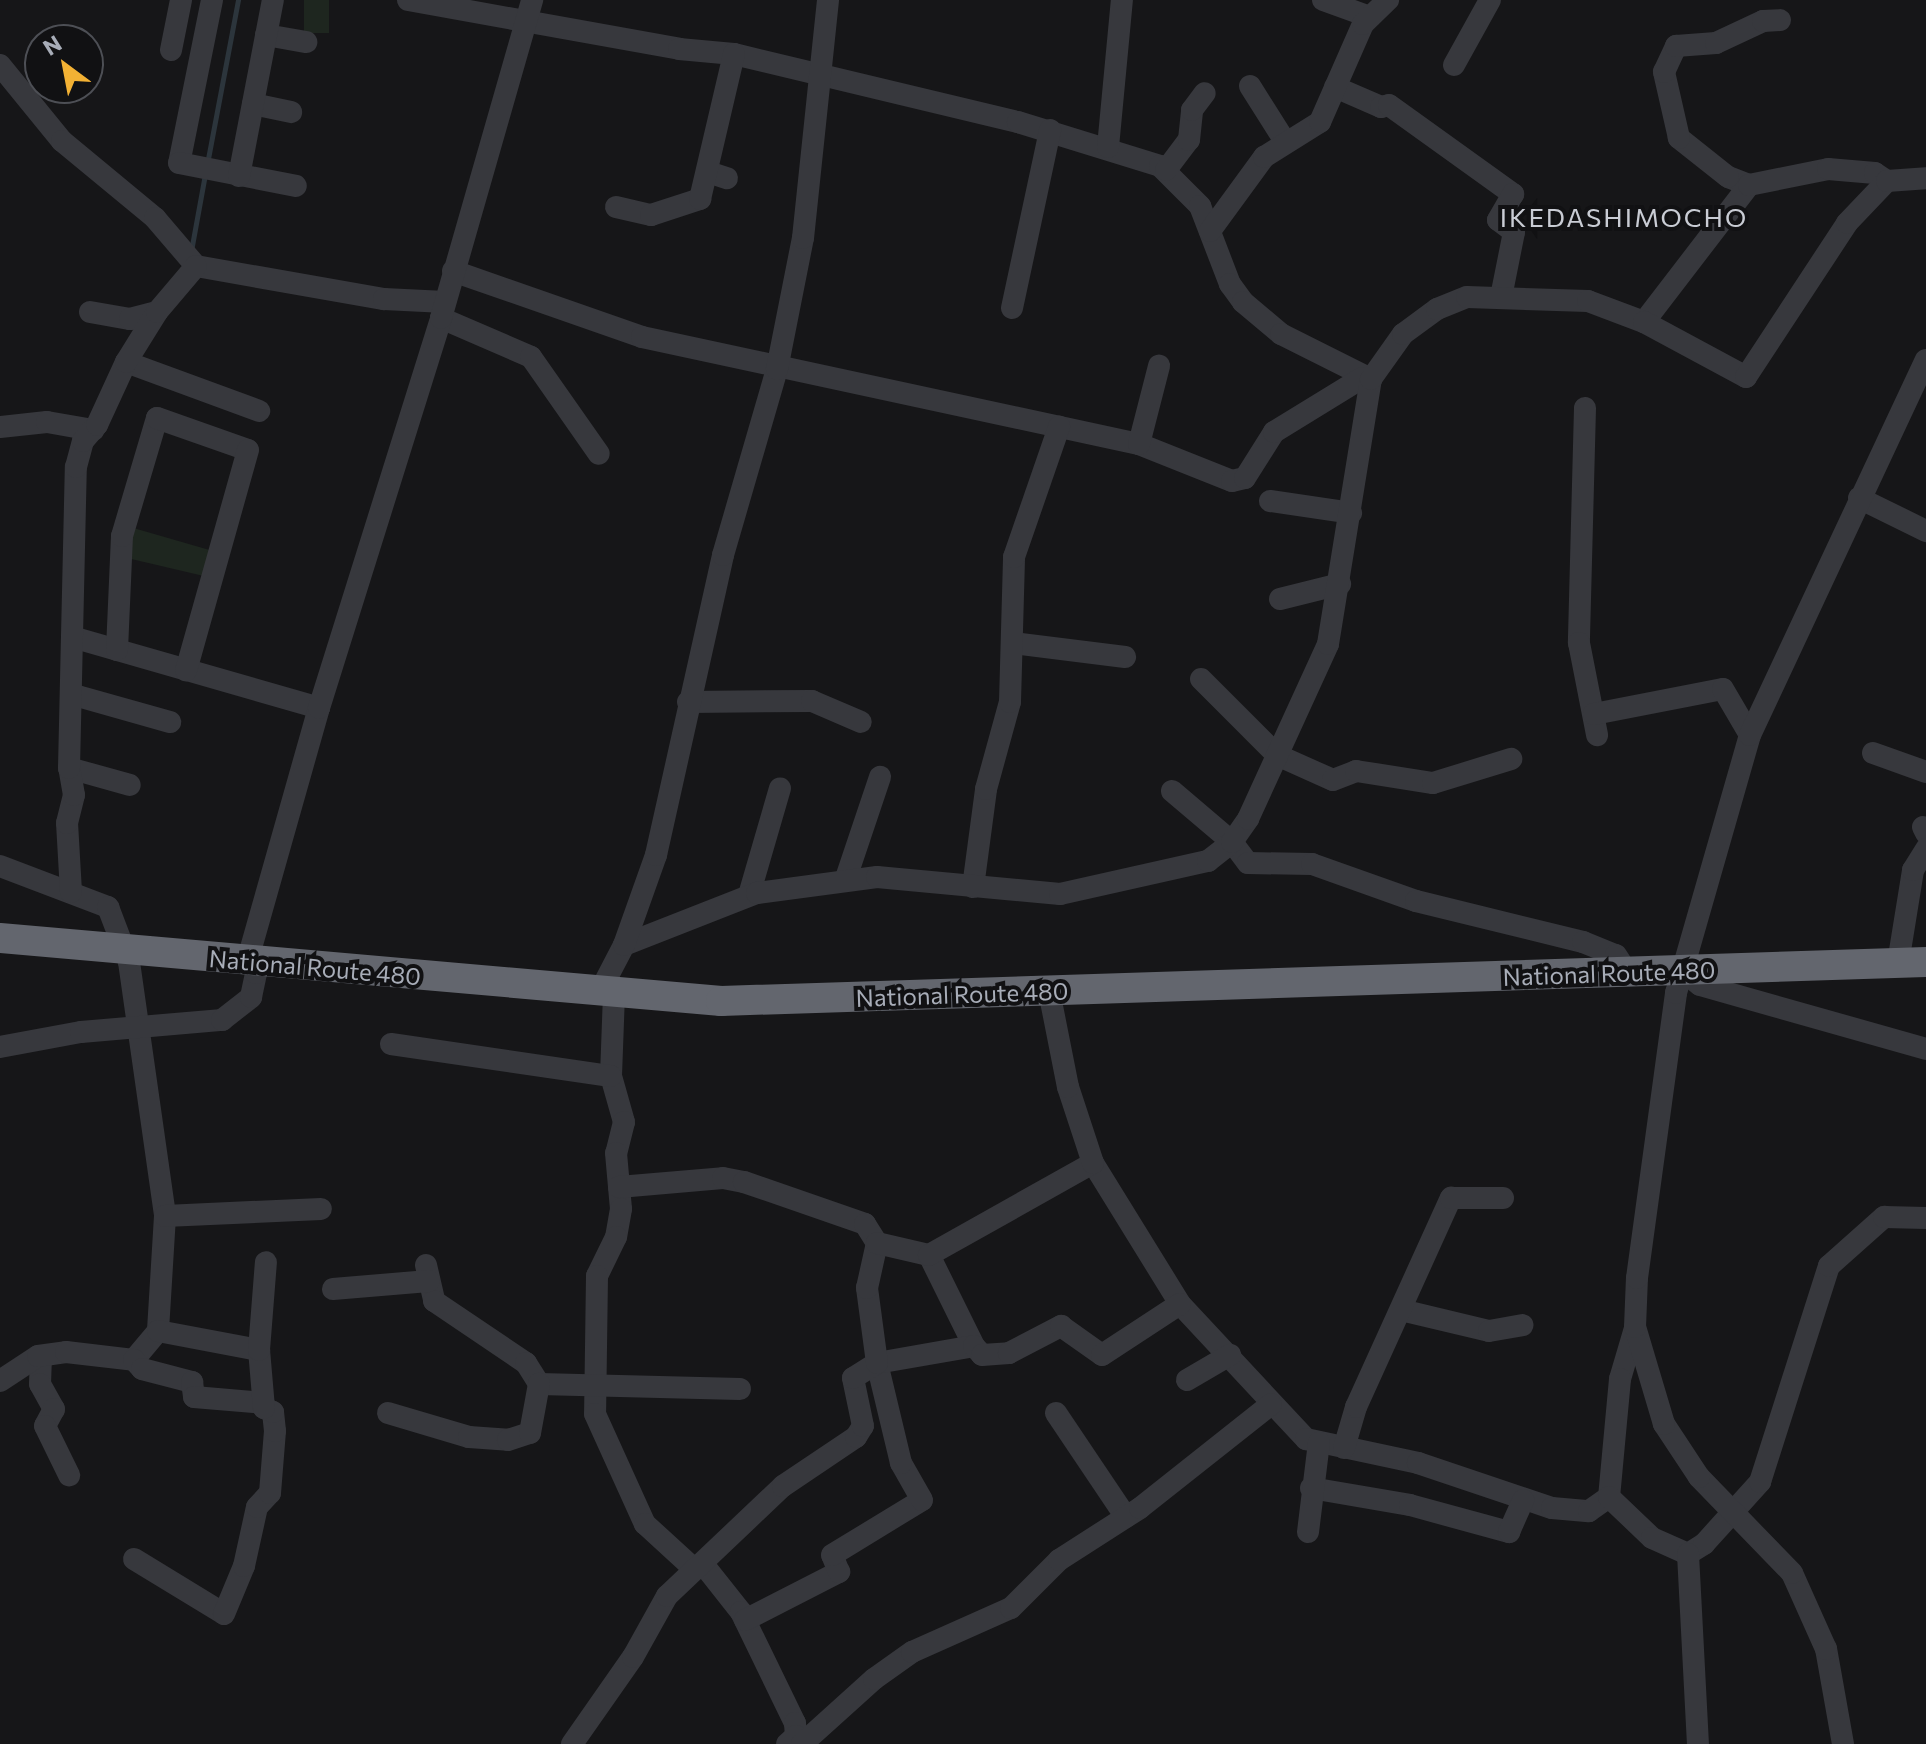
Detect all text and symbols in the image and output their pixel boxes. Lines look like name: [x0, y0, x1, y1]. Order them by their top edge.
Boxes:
north arrow: [24, 24, 104, 104]
text: N: [38, 29, 66, 61]
district label: IKEDASHIMOCHO: [1500, 201, 1748, 233]
street label: National Route 480: [208, 943, 422, 991]
street label: National Route 480: [1502, 955, 1716, 991]
street label: National Route 480: [855, 976, 1069, 1012]

